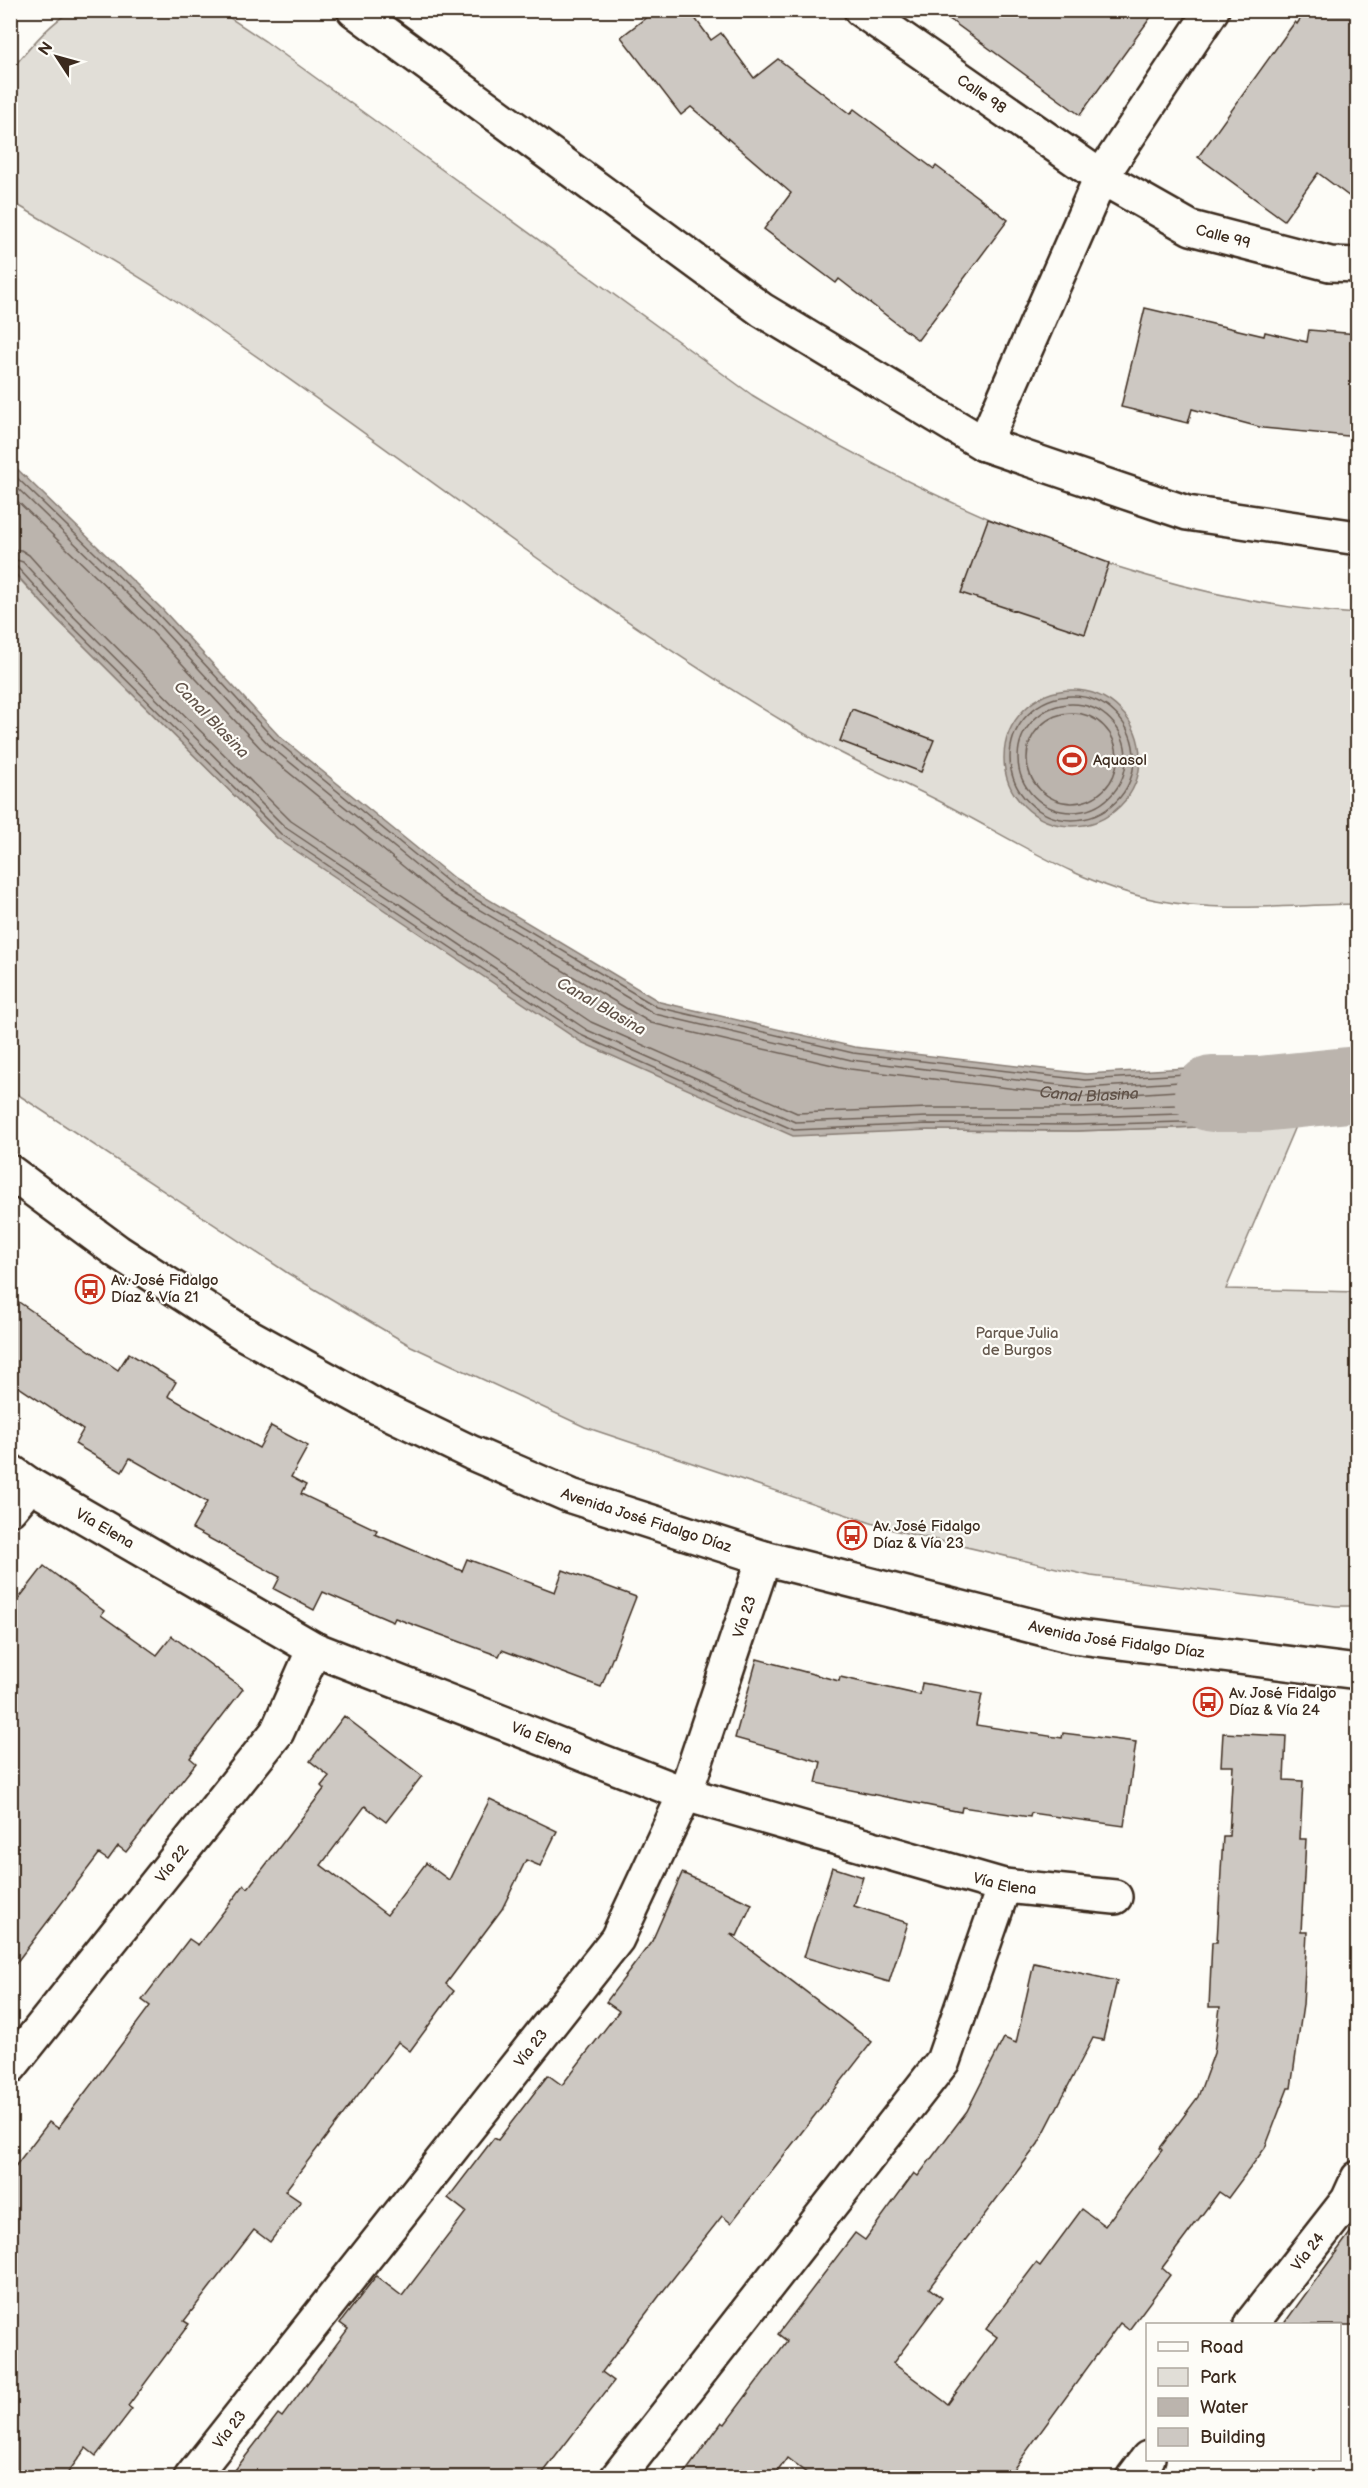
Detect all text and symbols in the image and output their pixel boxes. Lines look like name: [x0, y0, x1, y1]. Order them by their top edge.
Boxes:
north arrow: [27, 27, 87, 87]
text: N: [35, 39, 57, 60]
street label: Calle 98: [953, 70, 1010, 118]
street label: Calle 99: [1194, 220, 1253, 253]
water label: Canal Blasina: [170, 678, 252, 762]
sports icon: Aquasol: [1056, 744, 1088, 776]
place label: Aquasol: [1093, 751, 1147, 770]
water label: Canal Blasina: [553, 974, 649, 1040]
water label: Canal Blasina: [1038, 1082, 1139, 1107]
place label: Av. José Fidalgo Díaz & Vía 21: [111, 1271, 219, 1307]
bus stop icon: Av. José Fidalgo Díaz & Vía 21: [74, 1273, 106, 1305]
park label: Parque Julia de Burgos: [975, 1324, 1059, 1360]
street label: Avenida José Fidalgo Díaz: [558, 1483, 735, 1557]
street label: Vía Elena: [72, 1504, 138, 1553]
place label: Av. José Fidalgo Díaz & Vía 23: [873, 1517, 981, 1553]
bus stop icon: Av. José Fidalgo Díaz & Vía 23: [836, 1519, 868, 1551]
street label: Vía 23: [728, 1593, 760, 1640]
street label: Avenida José Fidalgo Díaz: [1027, 1616, 1207, 1662]
place label: Av. José Fidalgo Díaz & Vía 24: [1229, 1684, 1337, 1720]
bus stop icon: Av. José Fidalgo Díaz & Vía 24: [1192, 1686, 1224, 1718]
street label: Vía Elena: [508, 1717, 575, 1759]
street label: Vía 22: [151, 1841, 193, 1886]
street label: Vía Elena: [971, 1868, 1037, 1899]
street label: Vía 23: [510, 2025, 552, 2071]
street label: Vía 24: [1287, 2229, 1328, 2274]
legend: [1146, 2323, 1341, 2461]
text: Road: [1200, 2337, 1244, 2358]
text: Park: [1200, 2367, 1236, 2388]
text: Water: [1200, 2397, 1248, 2418]
street label: Vía 23: [209, 2407, 250, 2452]
text: Building: [1200, 2427, 1266, 2448]

